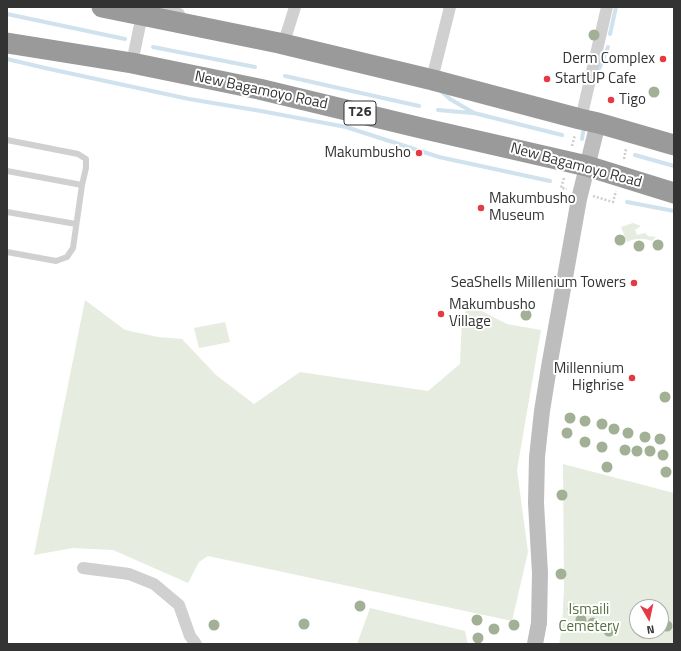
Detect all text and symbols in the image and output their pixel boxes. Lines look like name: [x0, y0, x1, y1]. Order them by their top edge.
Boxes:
place label: Derm Complex: [563, 50, 655, 68]
marker: Derm Complex: [658, 54, 668, 64]
street label: New Bagamoyo Road: [193, 68, 329, 114]
place label: StartUP Cafe: [555, 70, 636, 88]
marker: StartUP Cafe: [542, 74, 552, 84]
place label: Tigo: [619, 91, 646, 109]
marker: Tigo: [606, 95, 616, 105]
road number: T26: [344, 101, 376, 125]
street label: New Bagamoyo Road: [508, 140, 644, 192]
place label: Makumbusho: [324, 144, 411, 162]
marker: Makumbusho: [414, 148, 424, 158]
place label: Makumbusho Museum: [489, 190, 576, 225]
marker: Makumbusho Museum: [476, 203, 486, 213]
place label: SeaShells Millenium Towers: [451, 274, 626, 292]
marker: SeaShells Millenium Towers: [629, 278, 639, 288]
place label: Makumbusho Village: [449, 296, 536, 331]
marker: Makumbusho Village: [436, 309, 446, 319]
place label: Millennium Highrise: [554, 360, 624, 395]
marker: Millennium Highrise: [627, 373, 637, 383]
north arrow: [629, 599, 669, 639]
park label: Ismaili Cemetery: [559, 601, 619, 636]
text: N: [646, 621, 656, 638]

